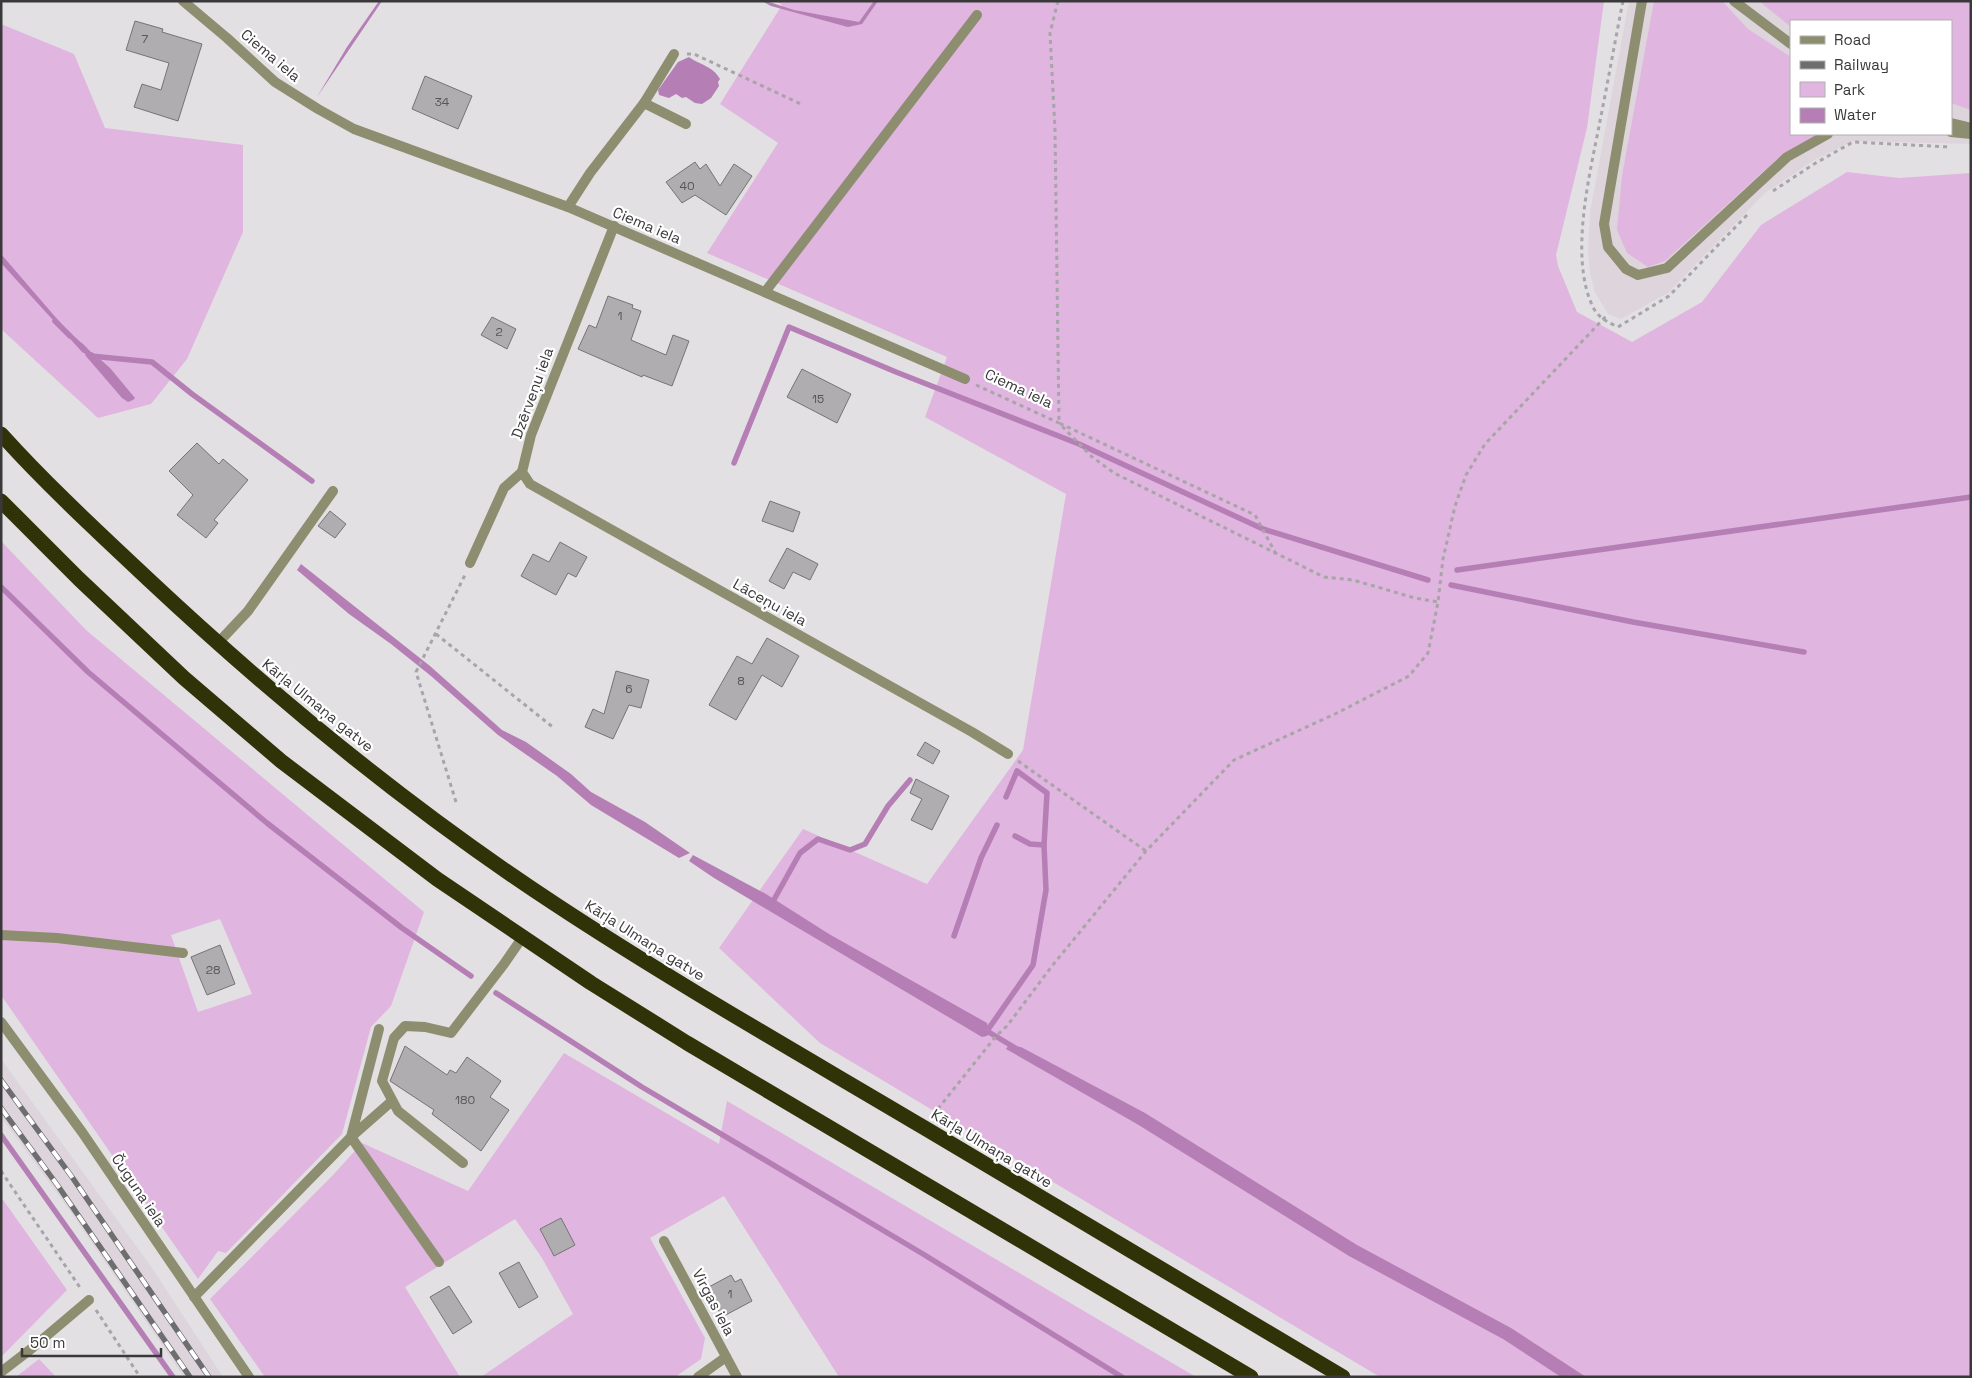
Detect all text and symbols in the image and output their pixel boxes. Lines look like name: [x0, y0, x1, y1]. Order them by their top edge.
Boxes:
legend: [1790, 20, 1952, 135]
street label: Ciema iela: [237, 24, 305, 86]
text: Road: [1834, 30, 1871, 49]
house number: 7: [142, 31, 149, 47]
text: Railway: [1834, 55, 1889, 74]
text: Park: [1834, 80, 1865, 99]
house number: 34: [435, 94, 450, 110]
text: Water: [1834, 105, 1877, 124]
house number: 40: [679, 178, 695, 194]
street label: Ciema iela: [610, 202, 684, 248]
house number: 1: [617, 308, 623, 324]
house number: 2: [495, 324, 503, 340]
street label: Dzērveņu iela: [507, 344, 557, 441]
street label: Ciema iela: [982, 364, 1056, 412]
house number: 15: [812, 391, 824, 407]
street label: Lāceņu iela: [730, 574, 811, 630]
street label: Kārļa Ulmaņa gatve: [258, 654, 378, 756]
house number: 8: [737, 673, 745, 689]
house number: 6: [625, 681, 633, 697]
street label: Kārļa Ulmaņa gatve: [582, 895, 709, 985]
house number: 28: [206, 962, 220, 978]
house number: 180: [455, 1092, 475, 1108]
street label: Kārļa Ulmaņa gatve: [928, 1104, 1056, 1192]
street label: Čuguna iela: [108, 1150, 171, 1231]
street label: Virgas iela: [688, 1265, 740, 1339]
house number: 1: [727, 1286, 733, 1302]
scale bar: [22, 1326, 161, 1358]
text: 50 m: [30, 1333, 65, 1352]

